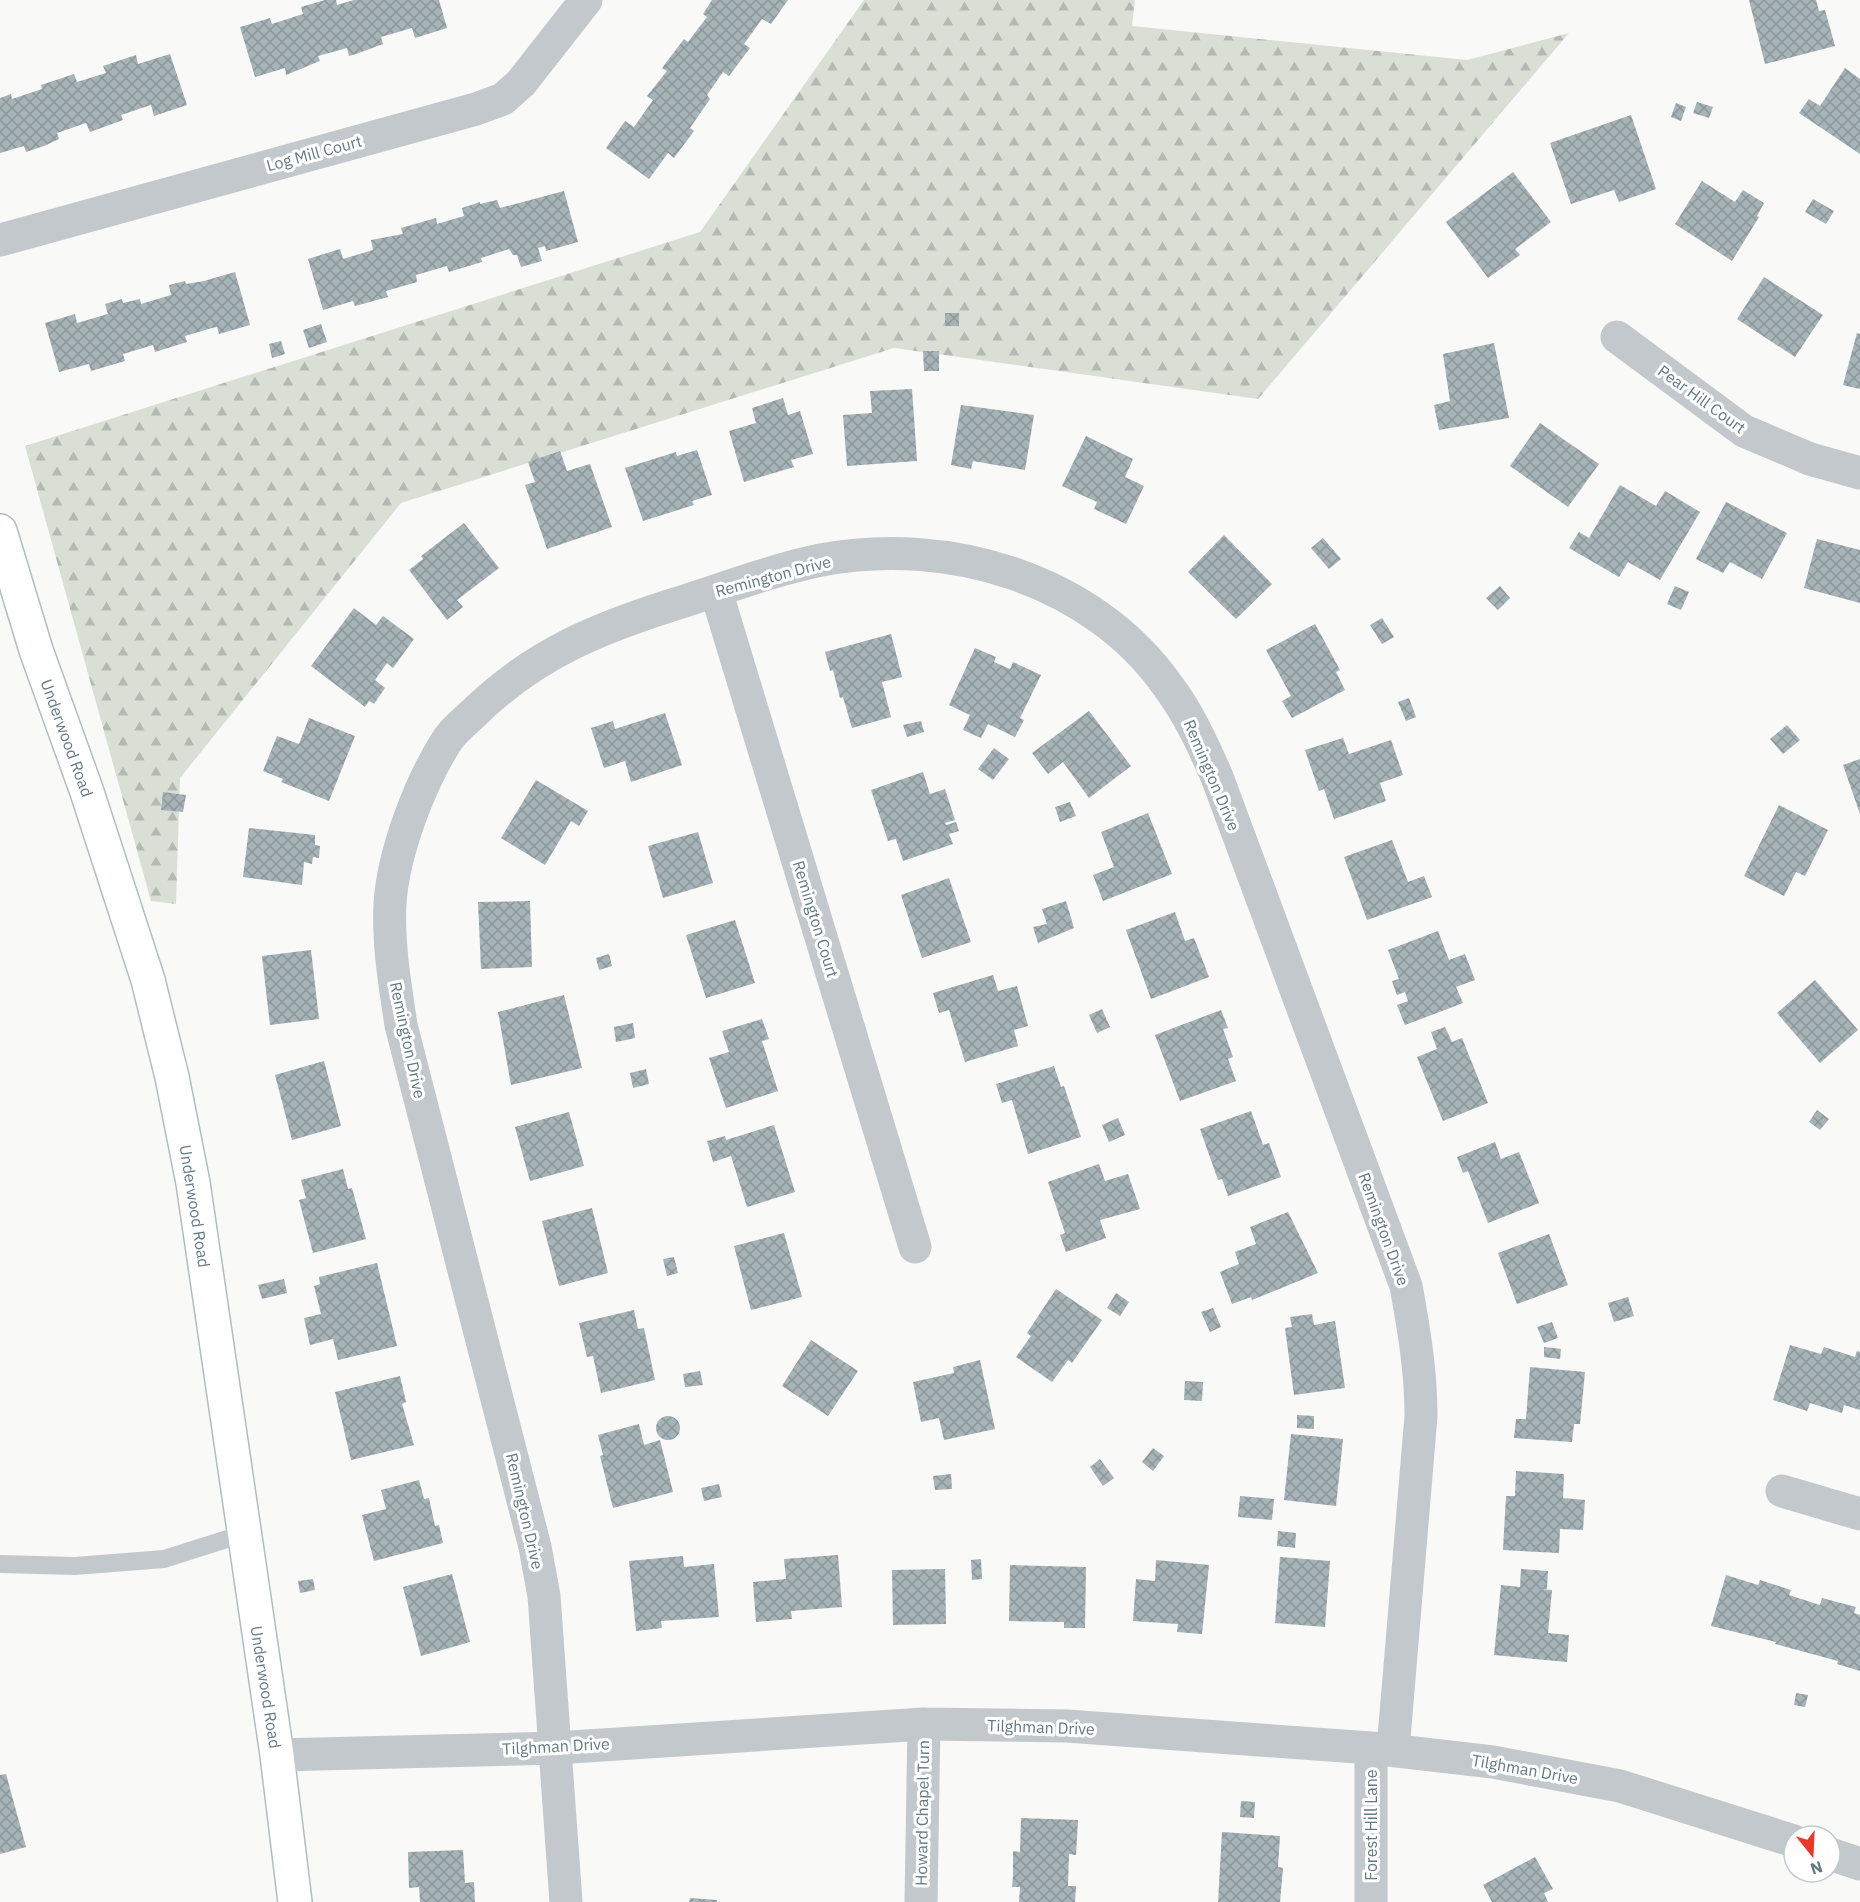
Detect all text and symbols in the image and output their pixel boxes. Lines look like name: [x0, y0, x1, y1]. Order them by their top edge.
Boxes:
street label: Log Mill Court: [264, 131, 364, 175]
street label: Pear Hill Court: [1654, 360, 1750, 438]
street label: Remington Drive: [713, 551, 833, 601]
street label: Underwood Road: [36, 676, 98, 800]
street label: Remington Drive: [1180, 716, 1244, 834]
street label: Remington Court: [789, 858, 843, 980]
street label: Remington Drive: [386, 980, 430, 1100]
street label: Underwood Road: [175, 1143, 215, 1269]
street label: Remington Drive: [1354, 1170, 1414, 1288]
street label: Remington Drive: [502, 1451, 548, 1571]
street label: Underwood Road: [246, 1624, 286, 1750]
street label: Tilghman Drive: [987, 1715, 1095, 1739]
street label: Tilghman Drive: [502, 1733, 610, 1759]
street label: Howard Chapel Turn: [911, 1740, 933, 1886]
street label: Tilghman Drive: [1470, 1750, 1580, 1788]
street label: Forest Hill Lane: [1361, 1769, 1381, 1881]
north arrow: [1782, 1824, 1842, 1884]
text: N: [1808, 1857, 1825, 1880]

